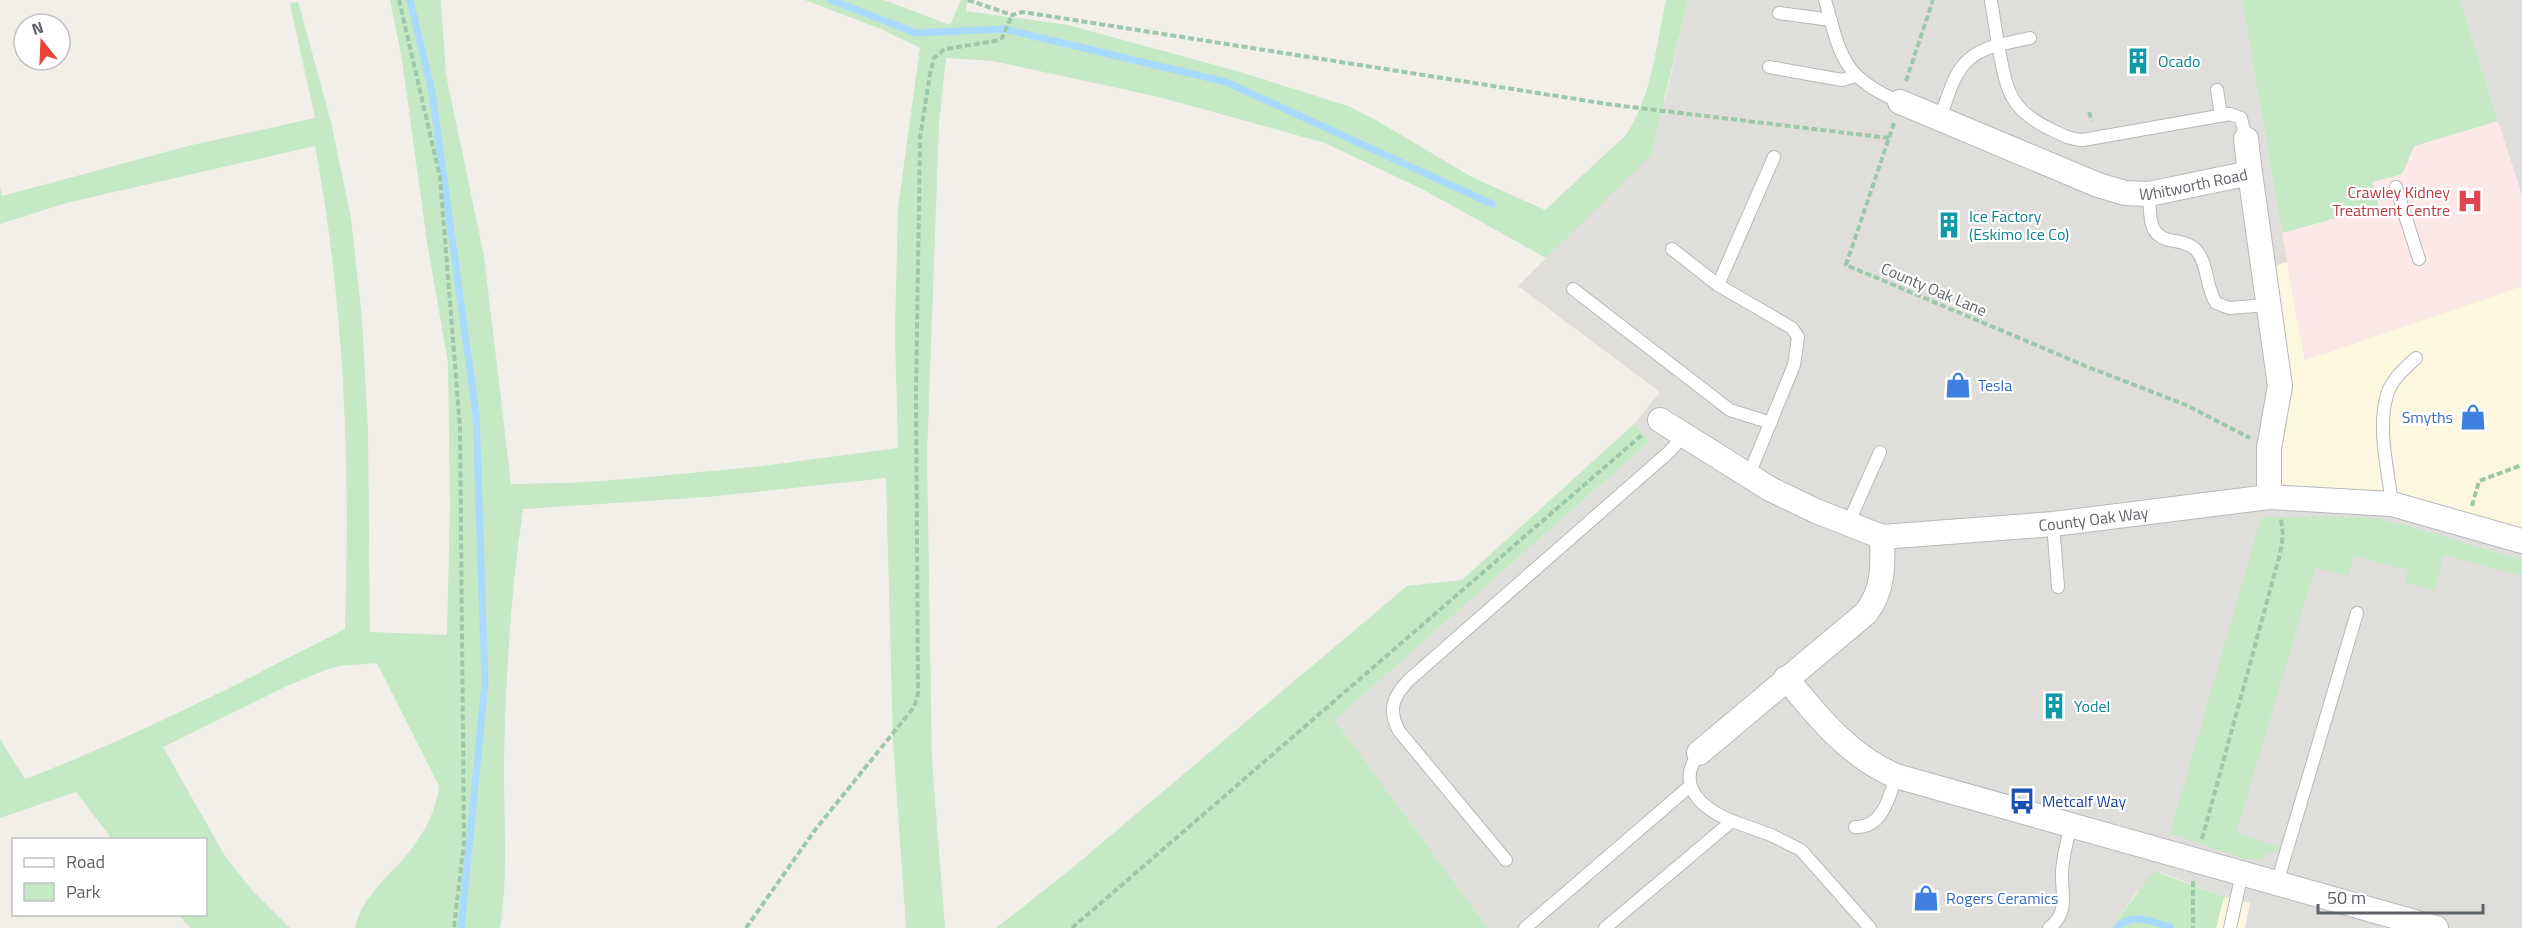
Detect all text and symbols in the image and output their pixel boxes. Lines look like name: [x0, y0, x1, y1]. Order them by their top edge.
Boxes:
north arrow: [12, 12, 72, 72]
text: N: [28, 15, 46, 41]
building icon: Ocado: [2123, 46, 2153, 76]
place label: Ocado: [2158, 49, 2200, 73]
street label: Whitworth Road: [2138, 162, 2250, 206]
place label: Crawley Kidney Treatment Centre: [2332, 180, 2450, 222]
hospital icon: Crawley Kidney Treatment Centre: [2455, 186, 2485, 216]
place label: Ice Factory (Eskimo Ice Co): [1969, 204, 2069, 246]
building icon: Ice Factory (Eskimo Ice Co): [1934, 210, 1964, 240]
street label: County Oak Lane: [1877, 256, 1991, 322]
shop icon: Tesla: [1943, 370, 1973, 400]
place label: Tesla: [1978, 373, 2012, 397]
shop icon: Smyths: [2458, 402, 2488, 432]
place label: Smyths: [2402, 405, 2453, 429]
street label: County Oak Way: [2038, 500, 2150, 537]
building icon: Yodel: [2039, 691, 2069, 721]
place label: Yodel: [2074, 694, 2110, 718]
bus stop icon: Metcalf Way: [2007, 786, 2037, 816]
place label: Metcalf Way: [2042, 789, 2126, 813]
legend: [12, 838, 207, 916]
text: Road: [66, 848, 105, 875]
scale bar: [2318, 877, 2483, 915]
text: Park: [66, 878, 101, 905]
shop icon: Rogers Ceramics: [1911, 883, 1941, 913]
text: 50 m: [2327, 884, 2366, 911]
place label: Rogers Ceramics: [1946, 886, 2058, 910]

